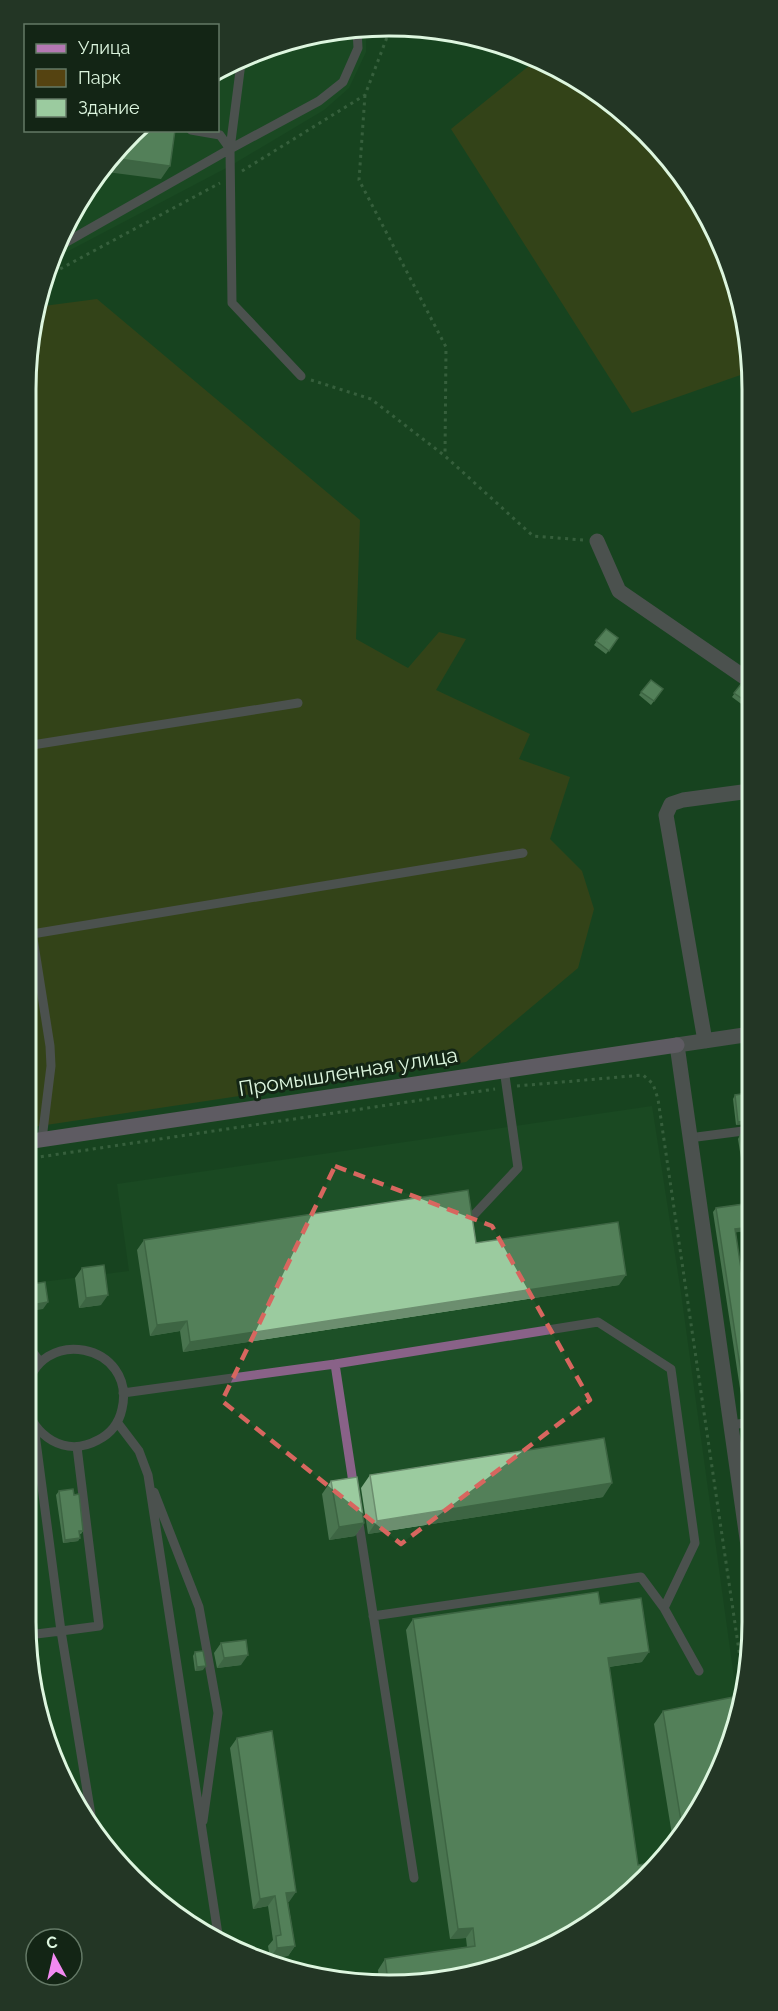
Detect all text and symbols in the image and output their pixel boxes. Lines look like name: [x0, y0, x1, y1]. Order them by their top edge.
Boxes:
legend: [24, 24, 219, 132]
text: Улица: [78, 37, 130, 58]
text: Парк: [78, 67, 121, 88]
text: Здание: [78, 97, 140, 118]
street label: Промышленная улица: [237, 1042, 459, 1101]
north arrow: [24, 1927, 84, 1987]
text: С: [45, 1932, 59, 1953]

